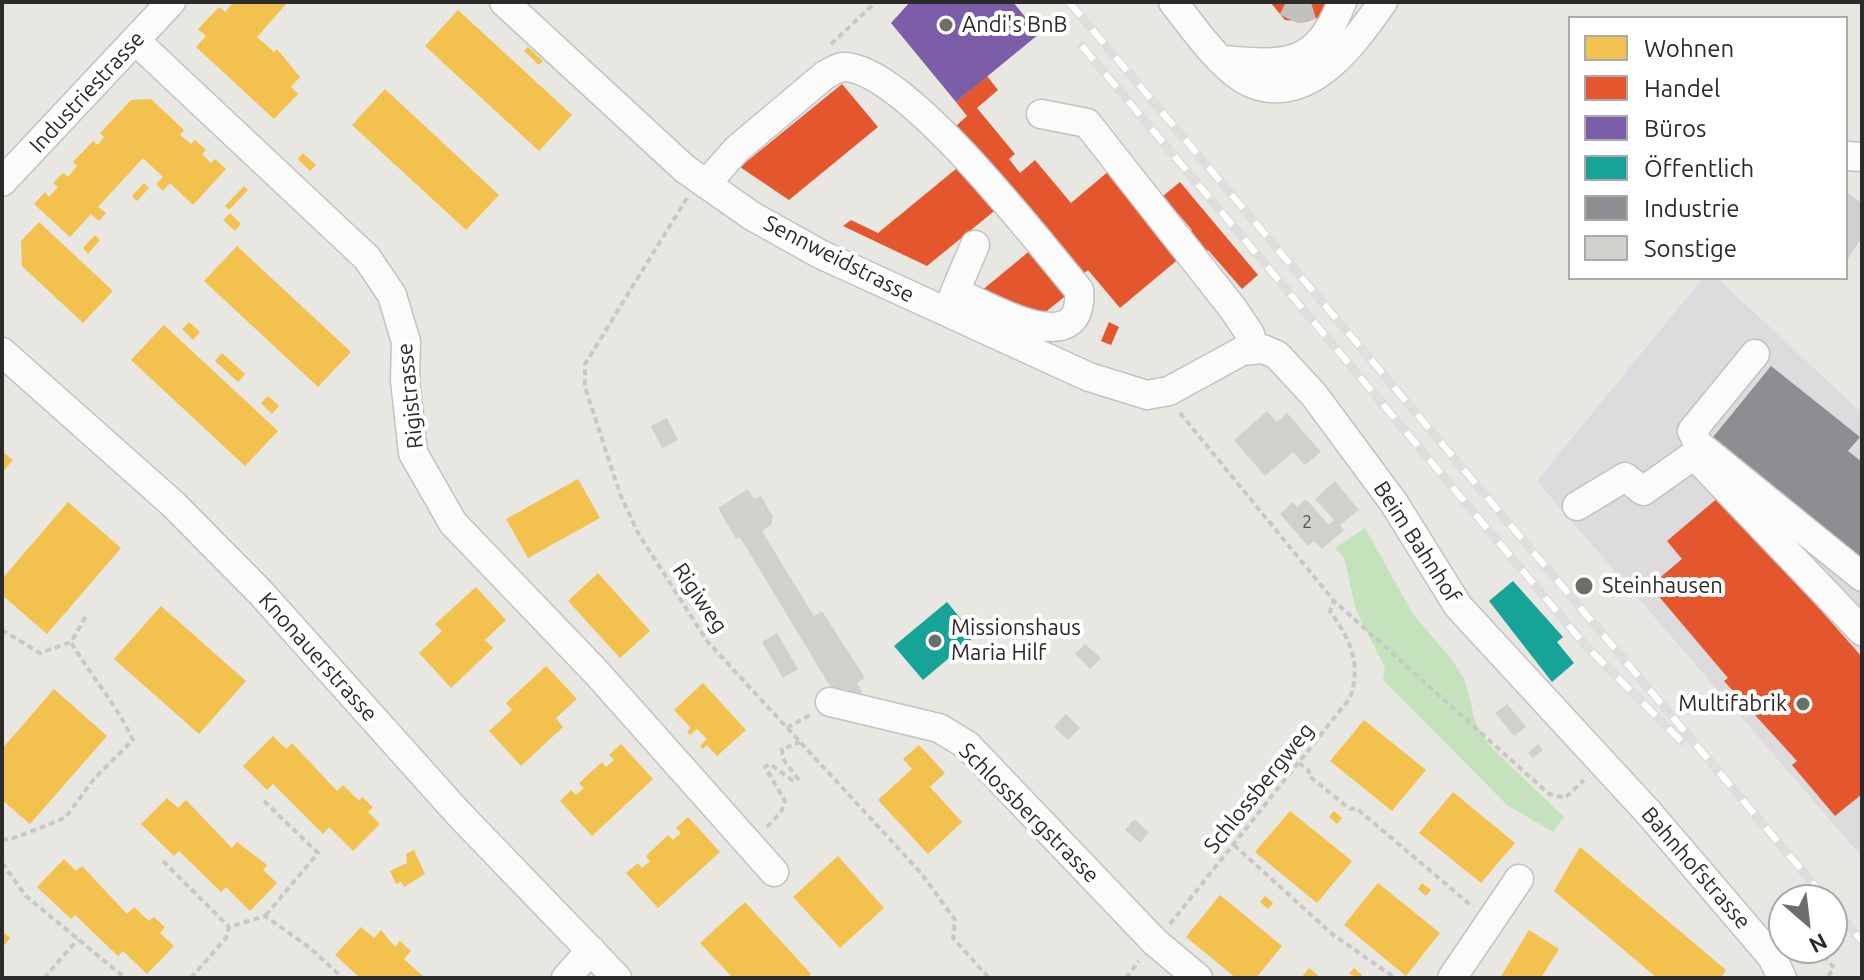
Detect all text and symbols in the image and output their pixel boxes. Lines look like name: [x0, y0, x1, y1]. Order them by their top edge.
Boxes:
place label: Andi's BnB: [962, 12, 1067, 38]
marker: Andi's BnB: [937, 16, 955, 34]
legend: [1568, 16, 1848, 280]
street label: Industriestrasse: [24, 26, 150, 158]
text: Wohnen: [1644, 35, 1734, 62]
text: Handel: [1644, 75, 1720, 102]
text: Büros: [1644, 115, 1706, 142]
text: Öffentlich: [1644, 155, 1754, 182]
text: Industrie: [1644, 195, 1740, 222]
street label: Sennweidstrasse: [759, 210, 919, 308]
text: Sonstige: [1644, 235, 1737, 262]
street label: Rigistrasse: [391, 342, 429, 450]
street label: Beim Bahnhof: [1368, 476, 1466, 608]
house number: 2: [1302, 511, 1312, 533]
street label: Rigiweg: [667, 558, 733, 638]
place label: Steinhausen: [1602, 573, 1723, 599]
marker: Steinhausen: [1573, 575, 1595, 597]
street label: Knonauerstrasse: [253, 587, 383, 727]
place label: Missionshaus Maria Hilf: [951, 615, 1081, 666]
marker: Missionshaus Maria Hilf: [926, 632, 944, 650]
place label: Multifabrik: [1678, 691, 1787, 717]
marker: Multifabrik: [1794, 695, 1812, 713]
street label: Schlossbergweg: [1198, 718, 1320, 858]
street label: Schlossbergstrasse: [954, 738, 1104, 888]
street label: Bahnhofstrasse: [1636, 802, 1756, 934]
north arrow: [1768, 884, 1848, 964]
text: N: [1805, 929, 1832, 959]

